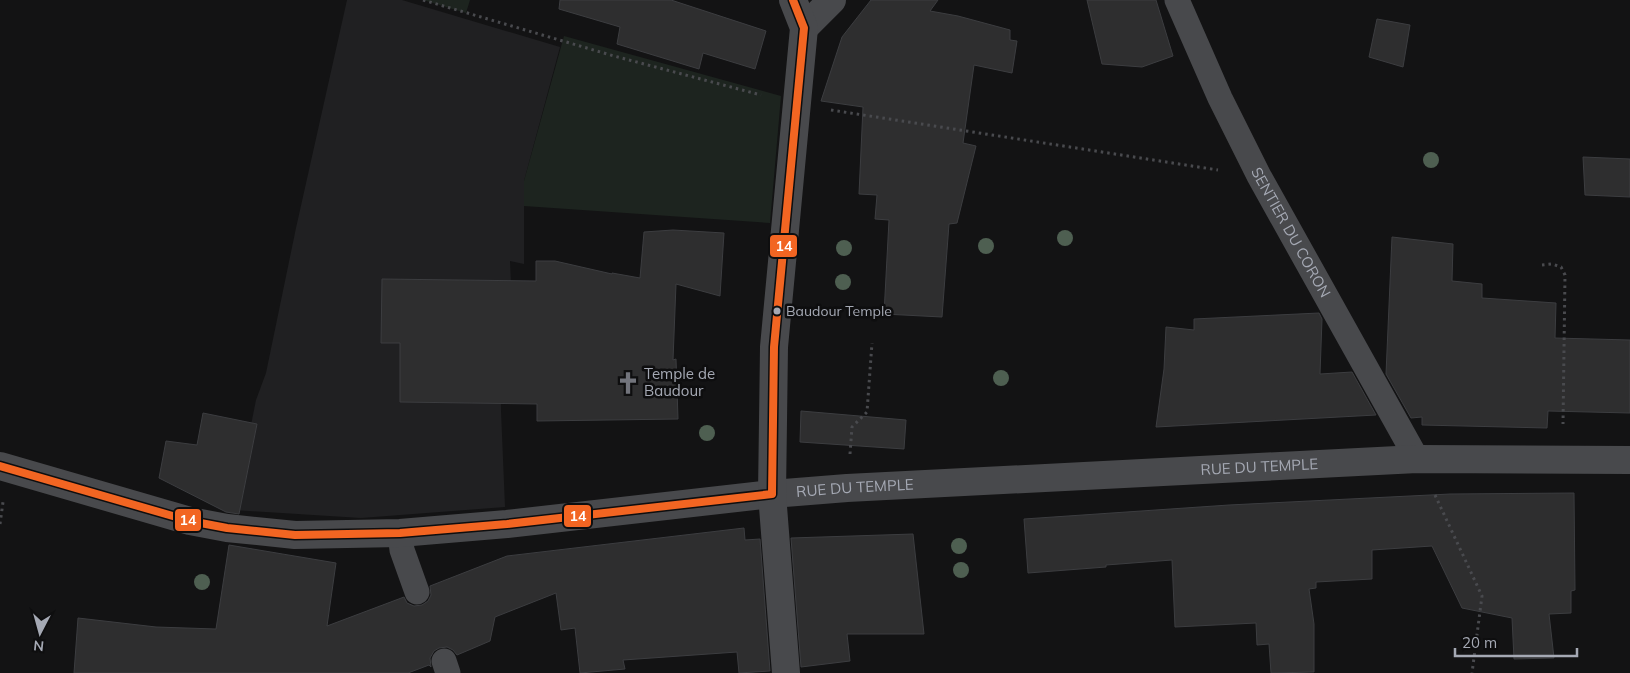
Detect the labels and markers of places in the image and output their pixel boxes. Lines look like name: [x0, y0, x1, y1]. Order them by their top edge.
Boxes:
place label: Baudour Temple: [786, 302, 892, 320]
marker: Baudour Temple: [772, 306, 782, 316]
place label: Temple de Baudour: [644, 364, 715, 400]
church icon: Temple de Baudour: [615, 370, 641, 396]

